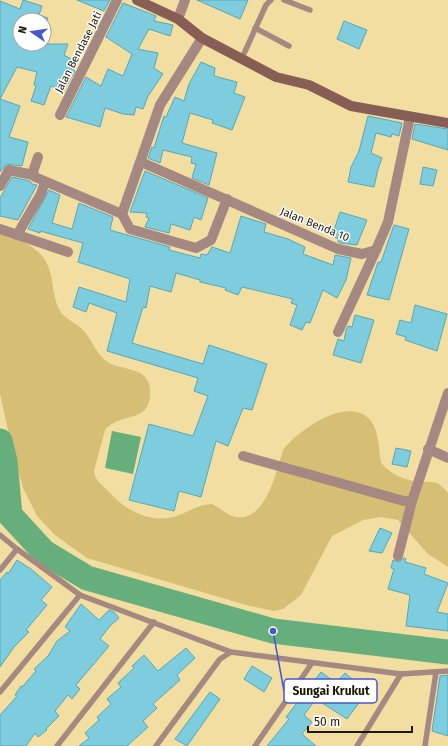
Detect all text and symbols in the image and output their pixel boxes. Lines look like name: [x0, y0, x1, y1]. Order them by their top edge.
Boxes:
street label: Jalan Bendase Jati: [52, 9, 105, 95]
north arrow: [12, 12, 52, 52]
text: N: [16, 25, 30, 35]
street label: Jalan Benda 10: [278, 205, 351, 244]
callout: Sungai Krukut: [284, 679, 377, 703]
text: Sungai Krukut: [292, 684, 370, 698]
scale bar: [308, 708, 412, 734]
text: 50 m: [314, 715, 340, 729]

